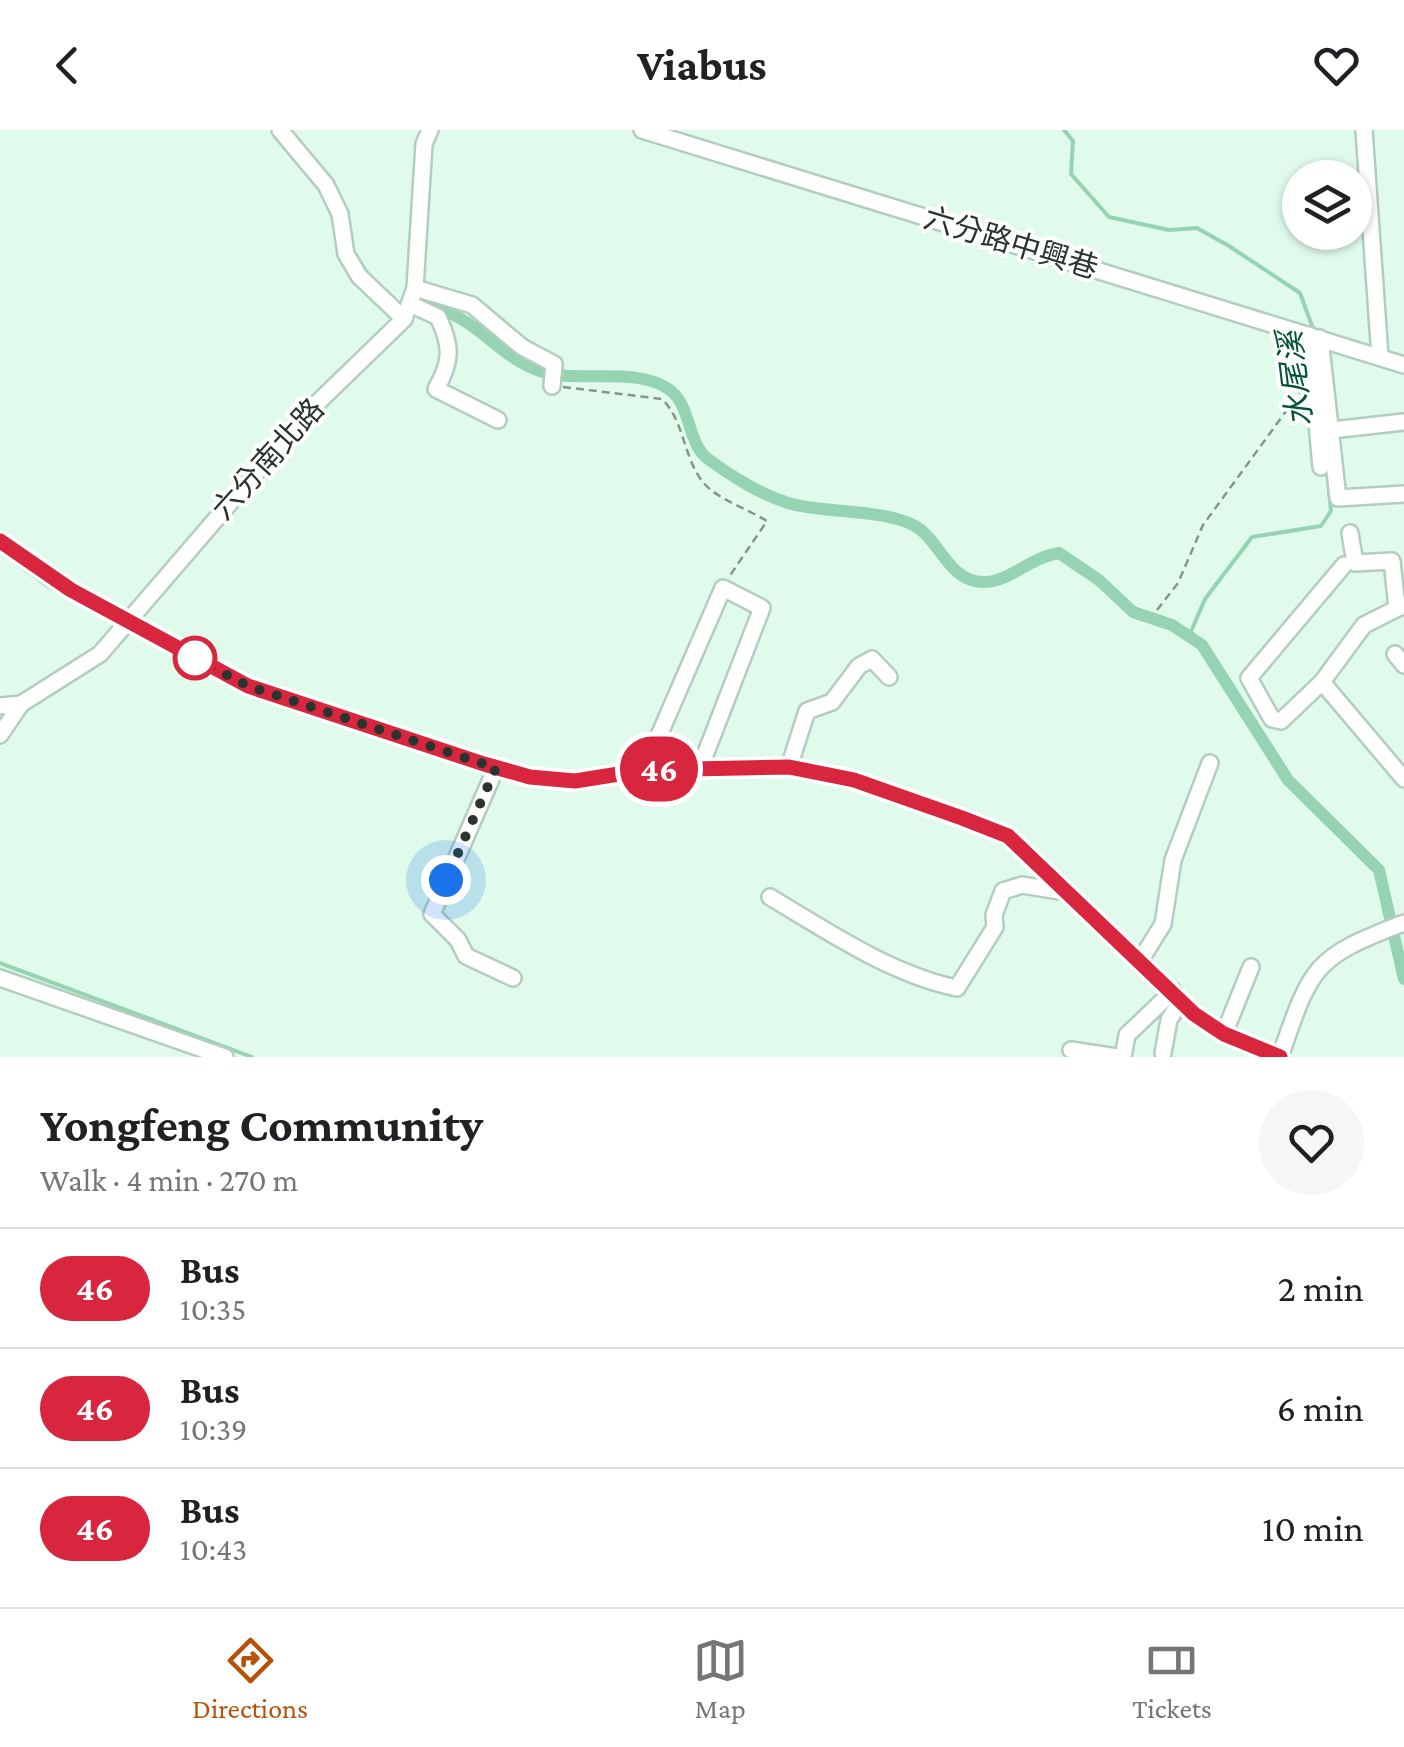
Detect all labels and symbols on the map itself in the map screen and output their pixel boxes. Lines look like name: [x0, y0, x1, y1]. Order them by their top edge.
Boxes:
street label: 六分路中興巷: [920, 200, 1102, 285]
water label: 水尾溪: [1271, 325, 1319, 429]
street label: 六分南北路: [205, 392, 330, 525]
unlabelled marker: [174, 637, 216, 679]
line badge: 46: [614, 736, 704, 802]
your location: [421, 855, 471, 905]

